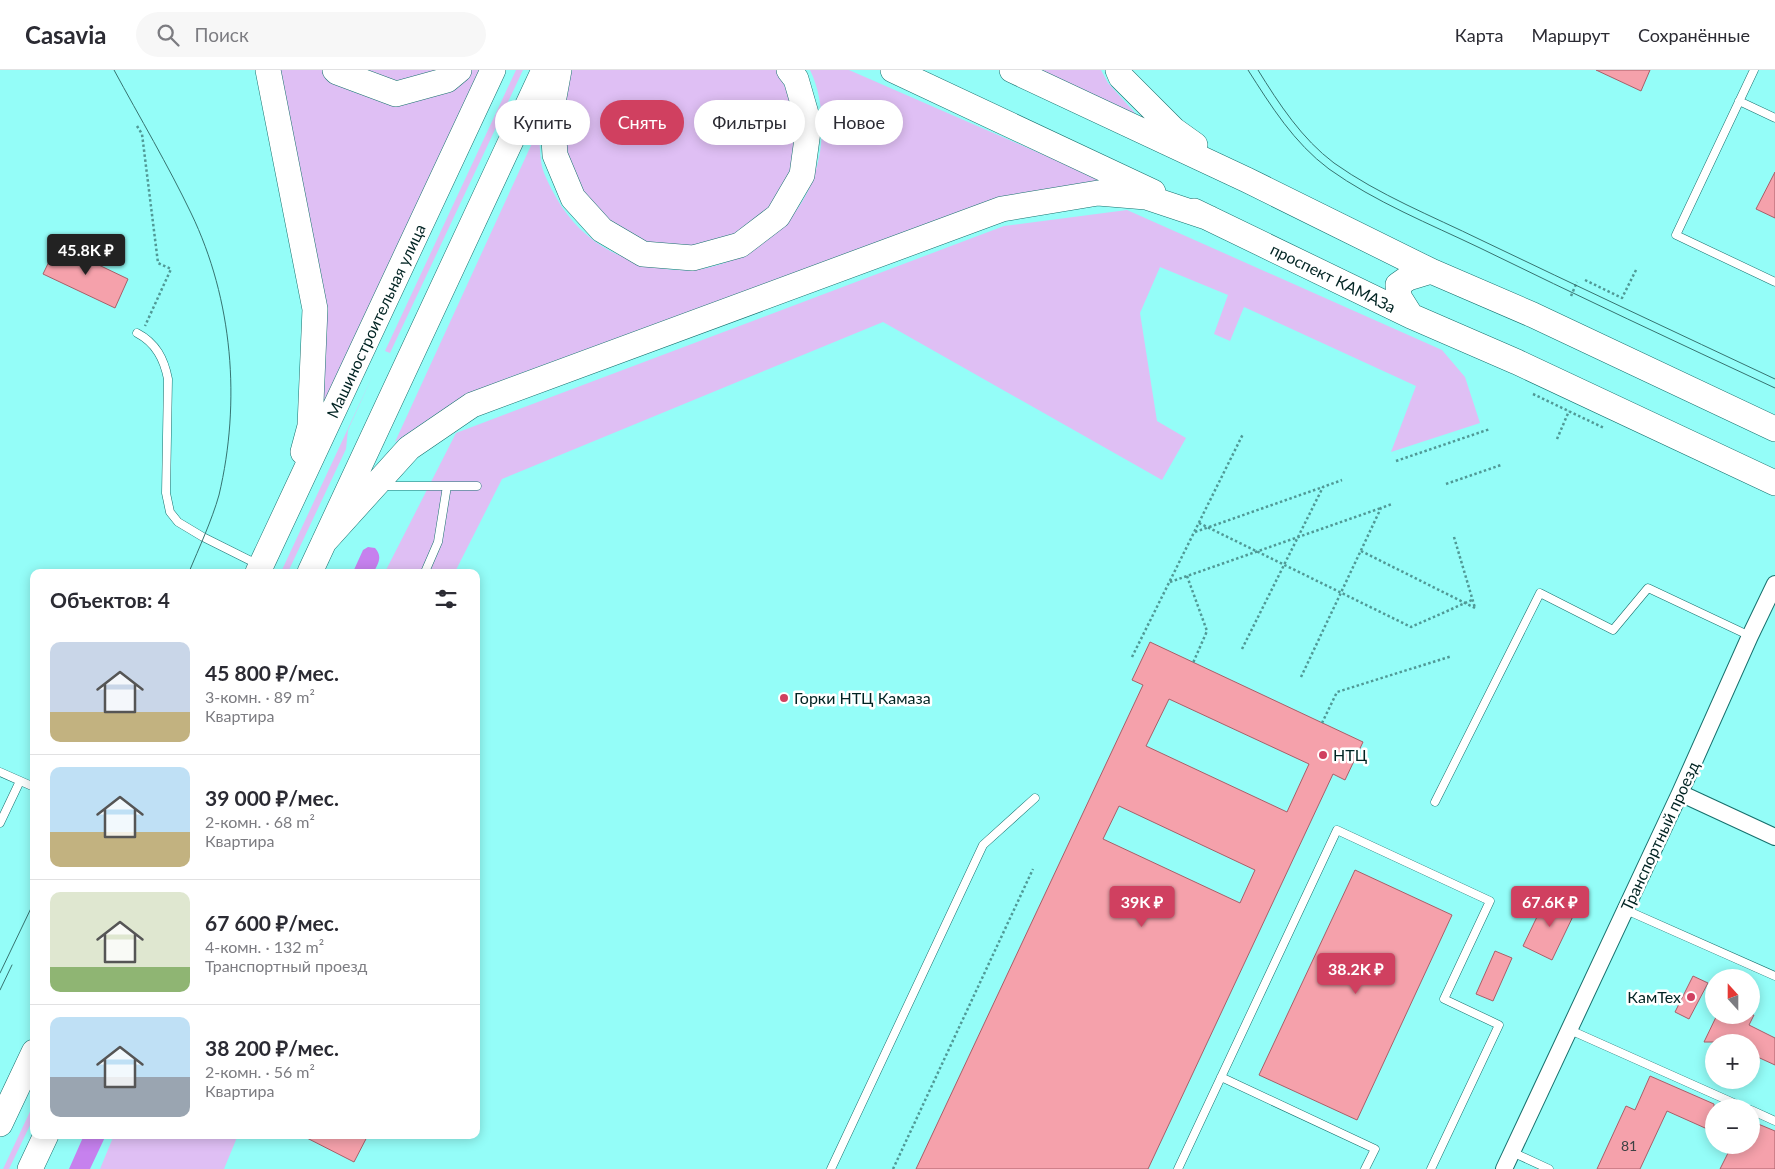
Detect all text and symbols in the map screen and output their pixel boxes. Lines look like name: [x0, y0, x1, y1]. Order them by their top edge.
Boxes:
search box: [136, 12, 486, 57]
text: Casavia: [25, 20, 106, 49]
icon: search: [154, 21, 182, 49]
text: Поиск: [194, 23, 249, 46]
text: Карта: [1455, 24, 1503, 46]
text: Маршрут: [1531, 24, 1610, 46]
text: Сохранённые: [1638, 24, 1750, 46]
chip: Купить: [495, 100, 590, 145]
chip: Снять: [600, 100, 684, 145]
chip: Фильтры: [694, 100, 805, 145]
chip: Новое: [815, 100, 903, 145]
street label: Машиностроительная улица: [322, 221, 429, 421]
pin: 45.8K ₽: [40, 234, 132, 276]
street label: проспект КАМАЗа: [1268, 239, 1399, 316]
text: 45.8K ₽: [58, 240, 114, 259]
icon: filters: [432, 585, 460, 613]
text: Объектов: 4: [50, 587, 170, 612]
text: 45 800 ₽/мес.: [205, 660, 339, 685]
icon: home: [90, 662, 150, 722]
text: 3-комн. · 89 m²: [205, 687, 315, 706]
place label: Горки НТЦ Камаза: [794, 688, 931, 707]
marker: Горки НТЦ Камаза: [778, 692, 790, 704]
text: Квартира: [205, 706, 274, 725]
place label: НТЦ: [1333, 745, 1368, 764]
marker: НТЦ: [1317, 749, 1329, 761]
street label: Транспортный проезд: [1617, 758, 1703, 913]
text: 39 000 ₽/мес.: [205, 785, 339, 810]
icon: home: [90, 787, 150, 847]
text: 2-комн. · 68 m²: [205, 812, 315, 831]
text: Квартира: [205, 831, 274, 850]
pin: 39K ₽: [1107, 886, 1177, 928]
pin: 67.6K ₽: [1504, 886, 1596, 928]
text: 39K ₽: [1121, 892, 1163, 911]
text: 67.6K ₽: [1522, 892, 1578, 911]
text: 67 600 ₽/мес.: [205, 910, 339, 935]
icon: home: [90, 912, 150, 972]
text: 4-комн. · 132 m²: [205, 937, 324, 956]
pin: 38.2K ₽: [1310, 952, 1402, 995]
text: Транспортный проезд: [205, 956, 368, 975]
text: 38.2K ₽: [1328, 959, 1384, 978]
north arrow: [1705, 969, 1760, 1024]
map controls: [1705, 969, 1760, 1154]
place label: КамТех: [1627, 987, 1681, 1006]
marker: КамТех: [1685, 991, 1697, 1003]
button: +: [1705, 1034, 1760, 1089]
text: 38 200 ₽/мес.: [205, 1035, 339, 1060]
icon: home: [90, 1037, 150, 1097]
text: 2-комн. · 56 m²: [205, 1062, 315, 1081]
text: Квартира: [205, 1081, 274, 1100]
button: −: [1705, 1099, 1760, 1154]
house number: 81: [1621, 1137, 1637, 1154]

